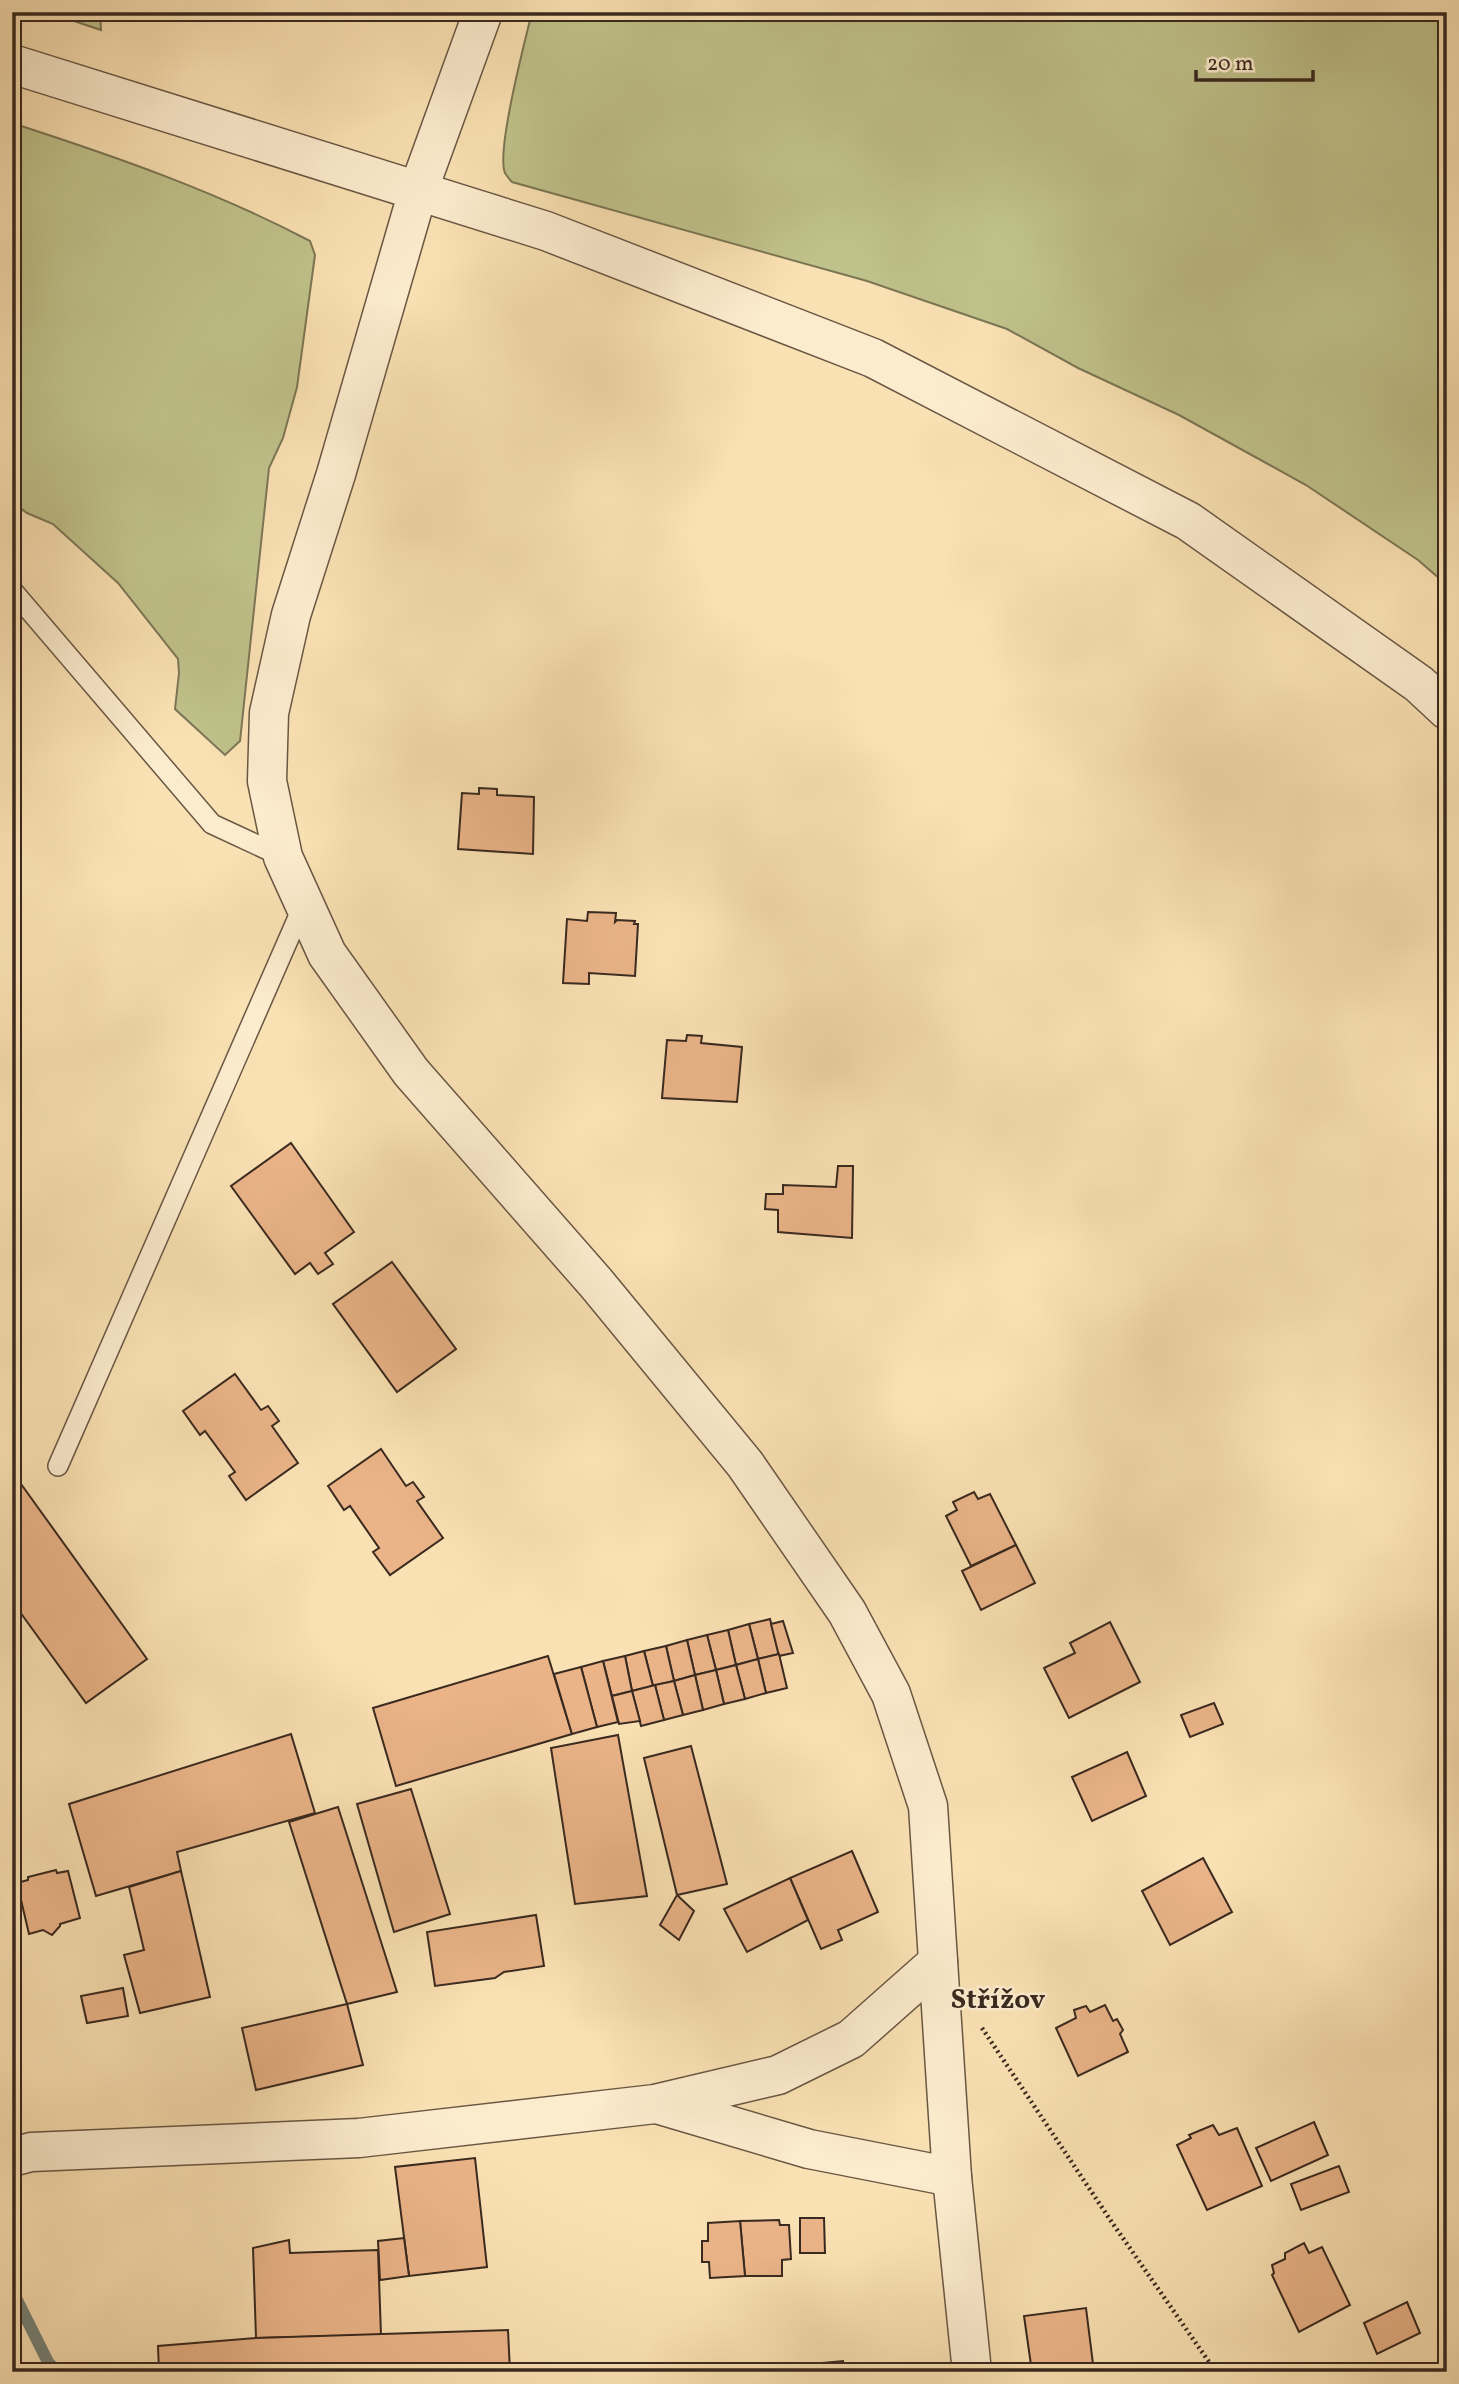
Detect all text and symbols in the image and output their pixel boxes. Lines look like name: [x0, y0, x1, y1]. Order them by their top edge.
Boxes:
scale bar: [1196, 38, 1314, 82]
text: 20 m: [1207, 50, 1253, 79]
district label: Střížov: [951, 1981, 1046, 2020]

